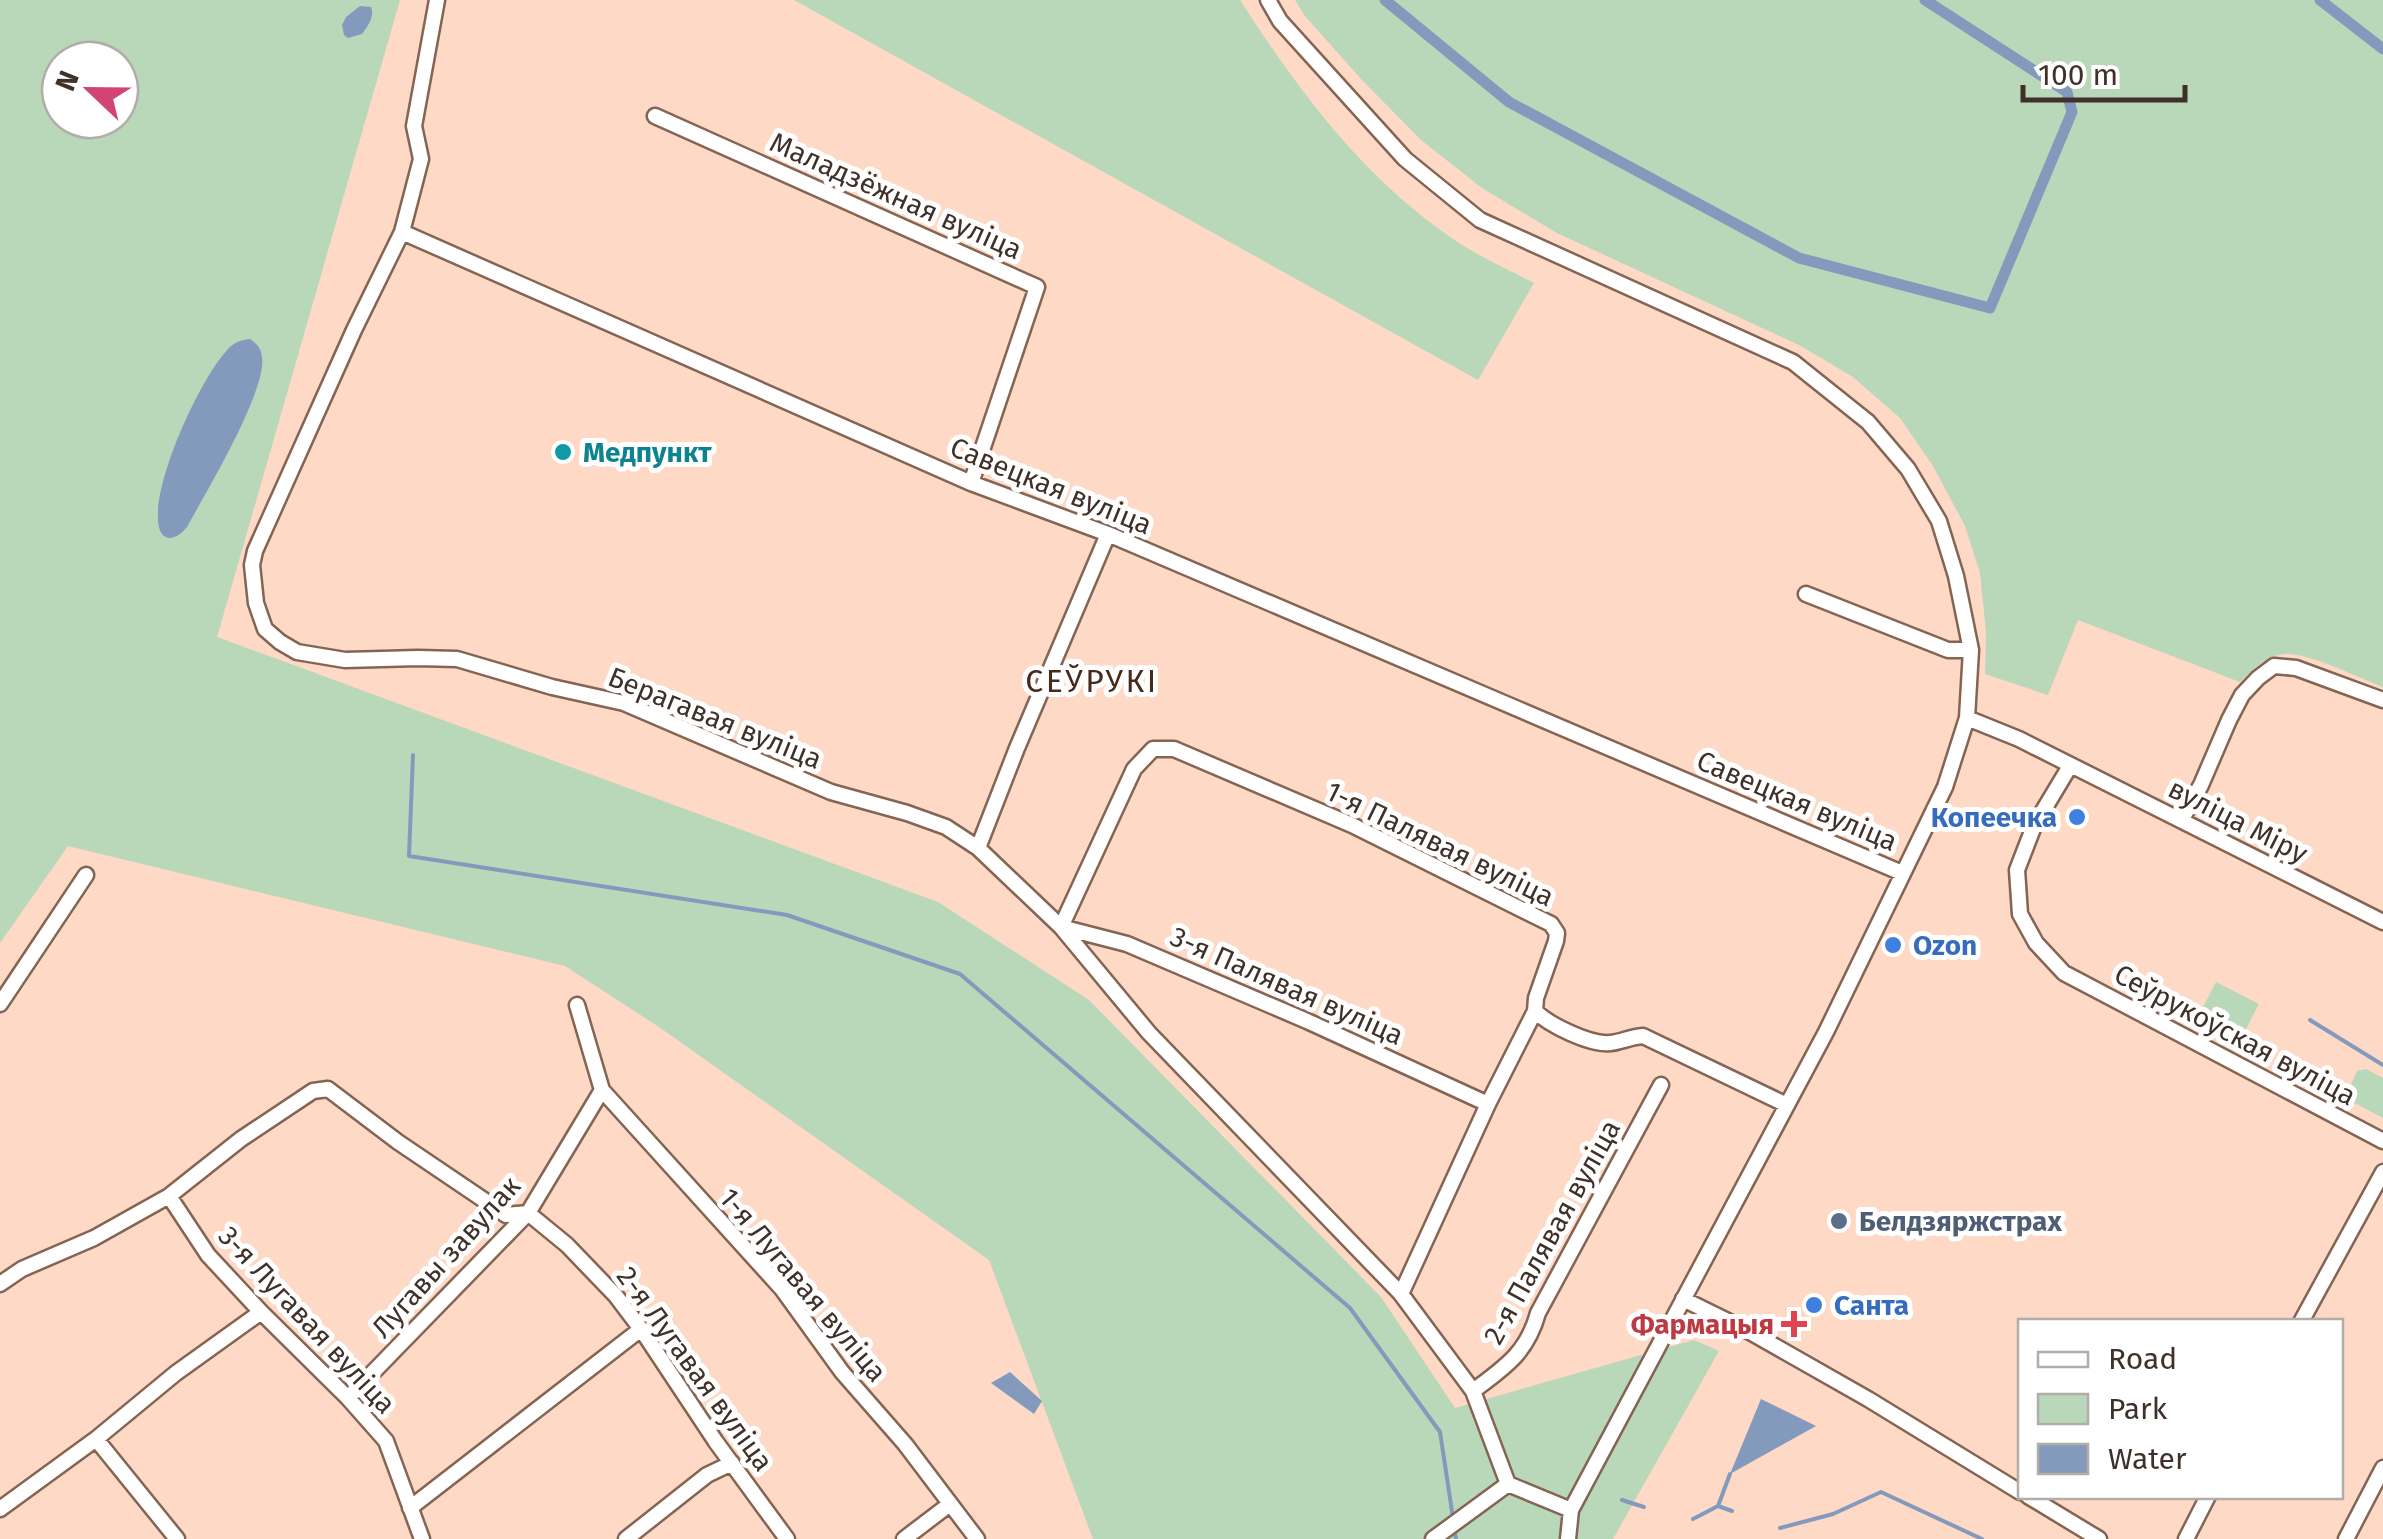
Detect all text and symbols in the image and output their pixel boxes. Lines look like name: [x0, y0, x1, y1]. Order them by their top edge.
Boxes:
north arrow: [40, 40, 140, 140]
scale bar: [2023, 40, 2186, 102]
text: 100 m: [2038, 57, 2118, 93]
text: N: [49, 66, 86, 96]
street label: Маладзёжная вуліца: [765, 126, 1027, 266]
street label: Савецкая вуліца: [945, 430, 1157, 542]
place label: Медпункт: [583, 436, 712, 469]
marker: Медпункт: [552, 441, 574, 463]
street label: Берагавая вуліца: [603, 660, 827, 776]
district label: СЕЎРУКІ: [1025, 662, 1159, 700]
street label: Савецкая вуліца: [1692, 744, 1902, 858]
street label: вуліца Міру: [2163, 772, 2313, 870]
street label: 1-я Палявая вуліца: [1321, 774, 1559, 914]
place label: Копеечка: [1931, 801, 2057, 834]
marker: Копеечка: [2066, 806, 2088, 828]
street label: 3-я Палявая вуліца: [1165, 920, 1409, 1052]
place label: Ozon: [1913, 929, 1977, 962]
marker: Ozon: [1882, 934, 1904, 956]
street label: Сеўрукоўская вуліца: [2109, 957, 2361, 1113]
street label: 2-я Палявая вуліца: [1477, 1114, 1627, 1350]
street label: Лугавы завулак: [365, 1169, 527, 1345]
street label: 1-я Лугавая вуліца: [712, 1182, 894, 1388]
place label: Белдзяржстрах: [1859, 1205, 2062, 1238]
marker: Белдзяржстрах: [1828, 1210, 1850, 1232]
street label: 3-я Лугавая вуліца: [212, 1219, 402, 1421]
street label: 2-я Лугавая вуліца: [610, 1261, 780, 1477]
place label: Санта: [1834, 1289, 1909, 1322]
marker: Санта: [1803, 1294, 1825, 1316]
place label: Фармацыя: [1631, 1308, 1774, 1341]
marker: Фармацыя: [1783, 1313, 1805, 1335]
legend: [2018, 1319, 2343, 1499]
text: Road: [2108, 1341, 2177, 1377]
text: Park: [2108, 1391, 2168, 1427]
text: Water: [2108, 1441, 2187, 1477]

